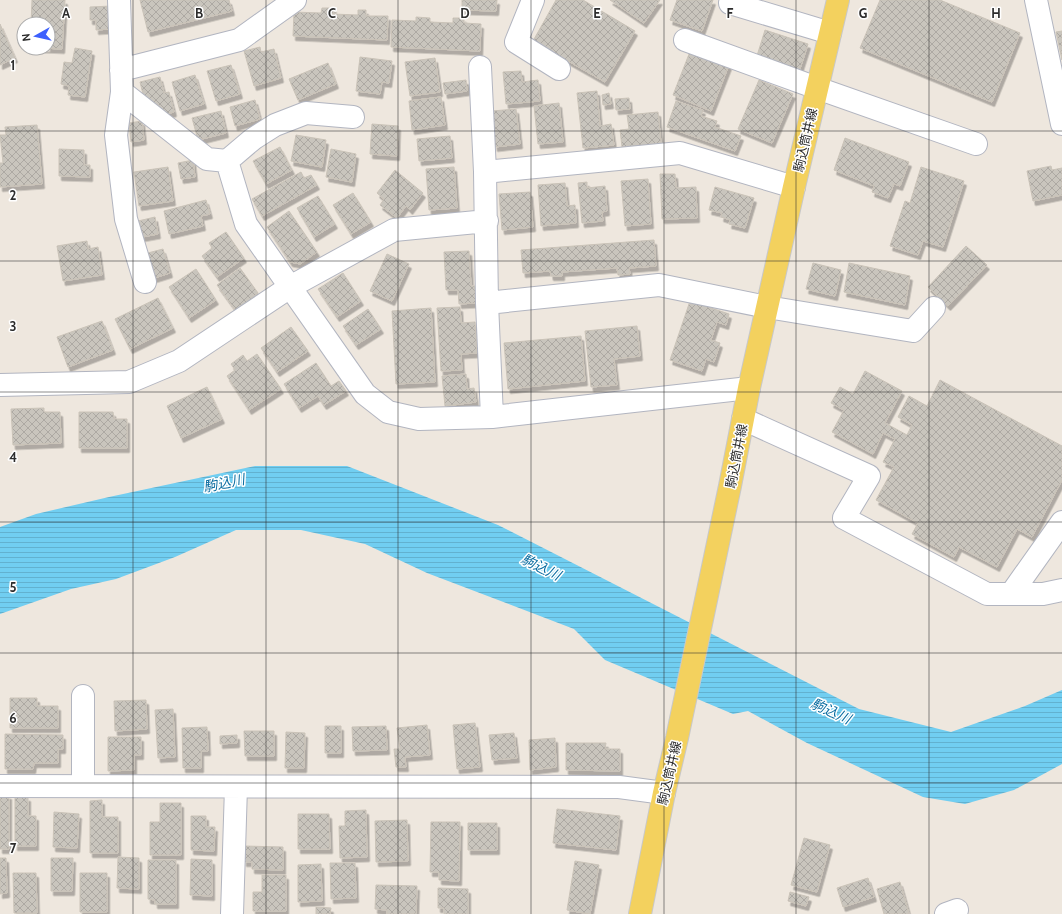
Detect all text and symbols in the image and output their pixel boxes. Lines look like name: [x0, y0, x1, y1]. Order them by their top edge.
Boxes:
text: A: [62, 5, 71, 21]
text: B: [195, 5, 203, 21]
text: C: [328, 5, 336, 21]
text: D: [460, 5, 470, 21]
text: E: [593, 5, 601, 21]
text: F: [727, 5, 734, 21]
text: G: [859, 5, 868, 21]
text: H: [991, 5, 1001, 21]
north arrow: [16, 16, 56, 56]
text: N: [19, 33, 34, 42]
text: 1: [11, 57, 15, 73]
street label: 駒込筒井線: [790, 107, 820, 173]
text: 2: [10, 187, 17, 203]
text: 3: [9, 318, 17, 334]
street label: 駒込筒井線: [722, 423, 750, 489]
text: 4: [9, 449, 17, 465]
water label: 駒込川: [202, 470, 248, 496]
water label: 駒込川: [518, 550, 566, 585]
text: 5: [10, 579, 17, 595]
water label: 駒込川: [808, 694, 856, 729]
text: 6: [9, 710, 17, 726]
street label: 駒込筒井線: [654, 740, 684, 806]
text: 7: [10, 840, 17, 856]

